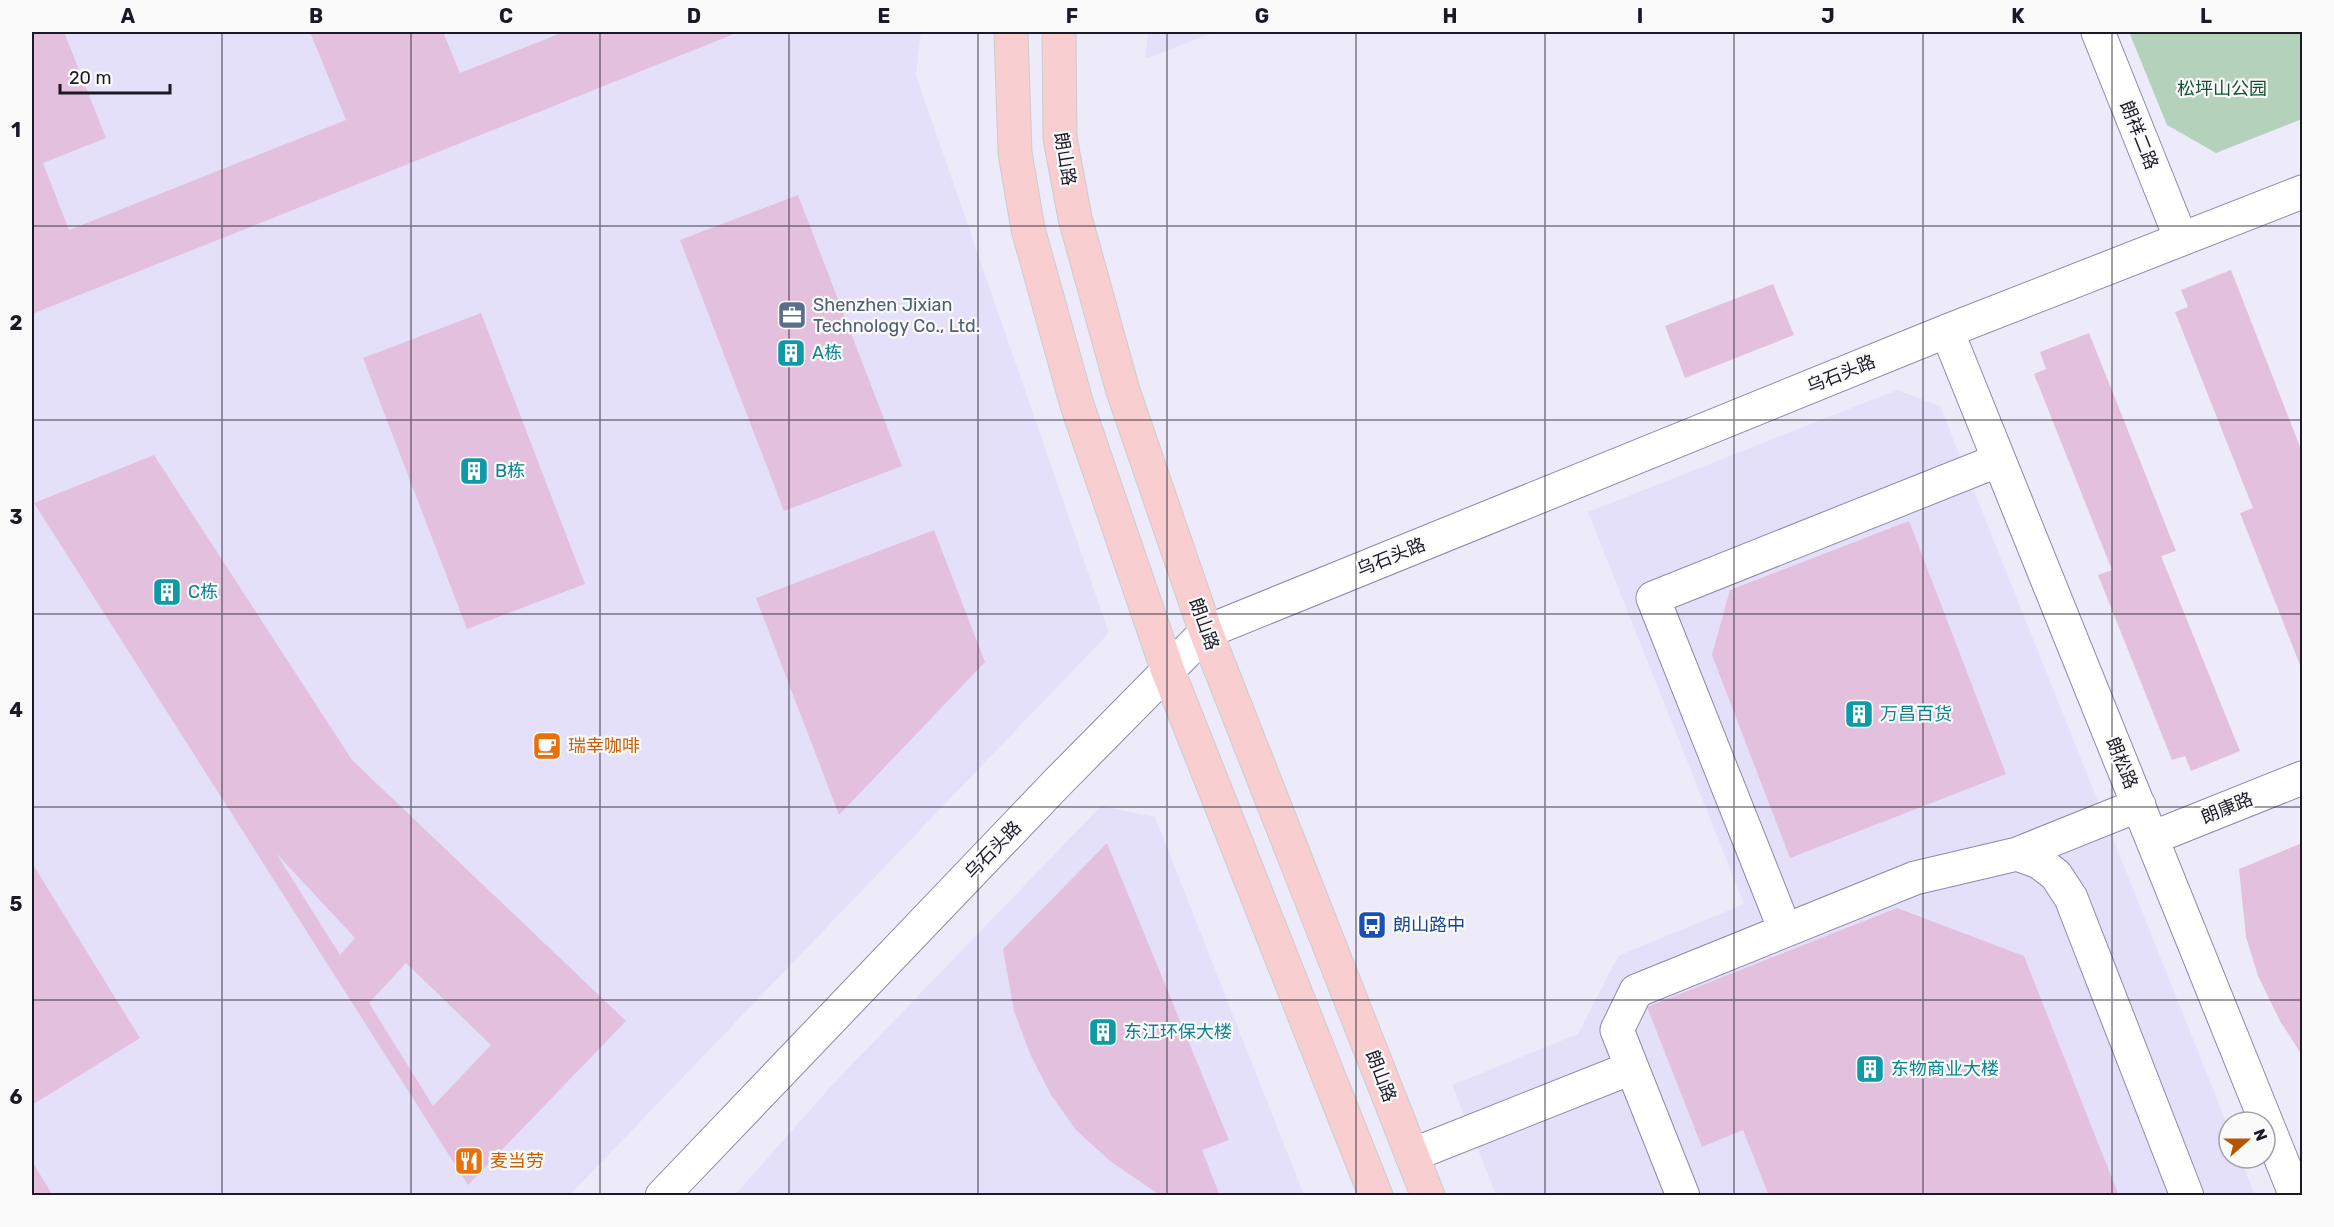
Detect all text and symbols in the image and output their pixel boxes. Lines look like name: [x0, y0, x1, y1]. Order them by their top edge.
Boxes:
text: A: [121, 4, 136, 28]
text: B: [309, 4, 323, 28]
text: C: [499, 4, 513, 28]
text: D: [687, 4, 701, 28]
text: E: [878, 4, 890, 28]
text: F: [1066, 4, 1078, 28]
text: G: [1255, 4, 1269, 28]
text: H: [1443, 4, 1457, 28]
text: I: [1637, 4, 1643, 28]
text: J: [1821, 4, 1835, 28]
text: K: [2011, 4, 2025, 28]
text: L: [2200, 4, 2212, 28]
scale bar: [60, 57, 170, 95]
text: 20 m: [69, 67, 111, 89]
park label: 松坪山公园: [2177, 78, 2267, 100]
street label: 朗祥二路: [2115, 98, 2163, 172]
text: 1: [11, 118, 21, 142]
street label: 朗山路: [1050, 131, 1080, 187]
place label: Shenzhen Jixian Technology Co., Ltd.: [813, 294, 980, 337]
office icon: Shenzhen Jixian Technology Co., Ltd.: [776, 299, 808, 331]
text: 2: [10, 311, 23, 335]
building icon: A栋: [775, 337, 807, 369]
place label: A栋: [812, 342, 842, 364]
street label: 乌石头路: [1804, 350, 1878, 398]
building icon: B栋: [458, 455, 490, 487]
place label: B栋: [495, 460, 525, 482]
text: 3: [9, 505, 23, 529]
street label: 乌石头路: [1354, 533, 1428, 581]
building icon: C栋: [151, 576, 183, 608]
place label: C栋: [188, 581, 218, 603]
street label: 朗山路: [1184, 595, 1224, 653]
text: 4: [9, 698, 23, 722]
building icon: 万昌百货: [1843, 698, 1875, 730]
place label: 万昌百货: [1880, 703, 1952, 725]
cafe icon: 瑞幸咖啡: [531, 730, 563, 762]
street label: 朗松路: [2102, 734, 2142, 792]
place label: 瑞幸咖啡: [568, 735, 640, 757]
street label: 朗康路: [2198, 788, 2256, 828]
street label: 乌石头路: [960, 816, 1026, 884]
text: 5: [10, 892, 23, 916]
bus stop icon: 朗山路中: [1356, 909, 1388, 941]
place label: 朗山路中: [1393, 914, 1465, 936]
building icon: 东江环保大楼: [1087, 1016, 1119, 1048]
place label: 东江环保大楼: [1124, 1021, 1232, 1043]
street label: 朗山路: [1361, 1047, 1401, 1105]
building icon: 东物商业大楼: [1854, 1053, 1886, 1085]
place label: 东物商业大楼: [1891, 1058, 1999, 1080]
text: 6: [9, 1085, 23, 1109]
north arrow: [2217, 1110, 2277, 1170]
text: N: [2250, 1126, 2271, 1144]
restaurant icon: 麦当劳: [453, 1145, 485, 1177]
place label: 麦当劳: [490, 1150, 544, 1172]

